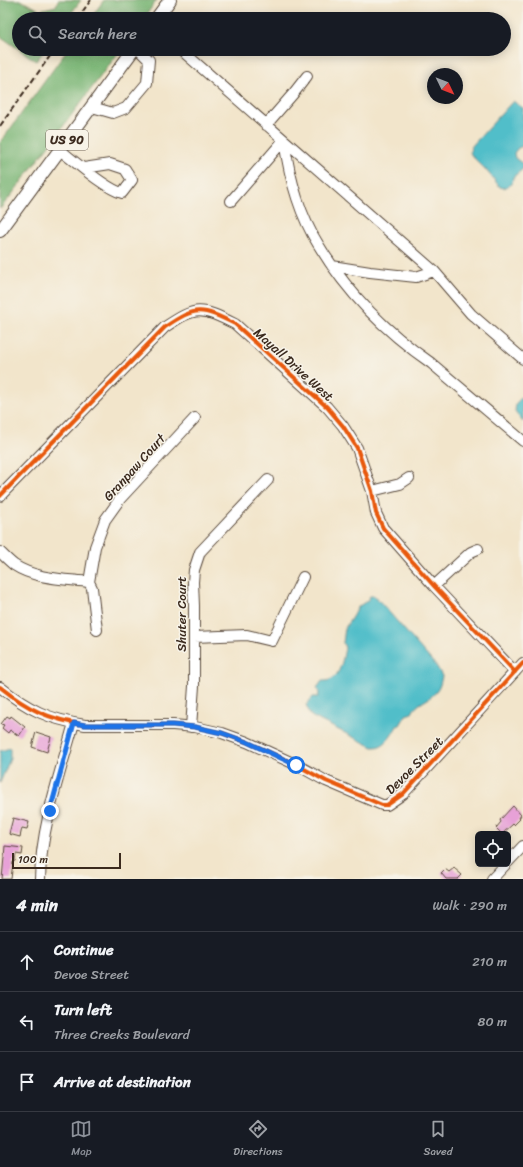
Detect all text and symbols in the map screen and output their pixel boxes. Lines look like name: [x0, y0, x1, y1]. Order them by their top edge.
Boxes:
search box: [12, 12, 511, 56]
text: Search here: [58, 21, 137, 47]
icon: search: [26, 23, 48, 45]
north arrow: [427, 68, 463, 104]
road number: US 90: [46, 130, 88, 150]
street label: Mayall Drive West: [248, 322, 339, 407]
street label: Granpaw Court: [97, 428, 172, 507]
street label: Shuter Court: [170, 576, 193, 652]
street label: Devoe Street: [380, 730, 449, 800]
route start: [287, 756, 305, 774]
route end: [41, 802, 59, 820]
map controls: [475, 831, 511, 867]
button: locate: [475, 831, 511, 867]
text: 100 m: [18, 850, 48, 869]
scale bar: [12, 851, 121, 870]
text: 4 min: [16, 890, 58, 920]
text: Walk · 290 m: [433, 894, 507, 917]
text: Continue: [54, 937, 114, 963]
text: 210 m: [472, 950, 507, 973]
icon: ahead: [16, 951, 38, 973]
text: Devoe Street: [54, 963, 129, 986]
text: Turn left: [54, 997, 112, 1023]
text: 80 m: [478, 1010, 507, 1033]
icon: left: [16, 1011, 38, 1033]
text: Three Creeks Boulevard: [54, 1023, 190, 1046]
text: Arrive at destination: [54, 1069, 191, 1095]
icon: arrive: [16, 1071, 38, 1093]
tab: Map: [70, 1118, 92, 1161]
tab: Directions: [233, 1118, 283, 1161]
tab: Saved: [424, 1118, 453, 1161]

